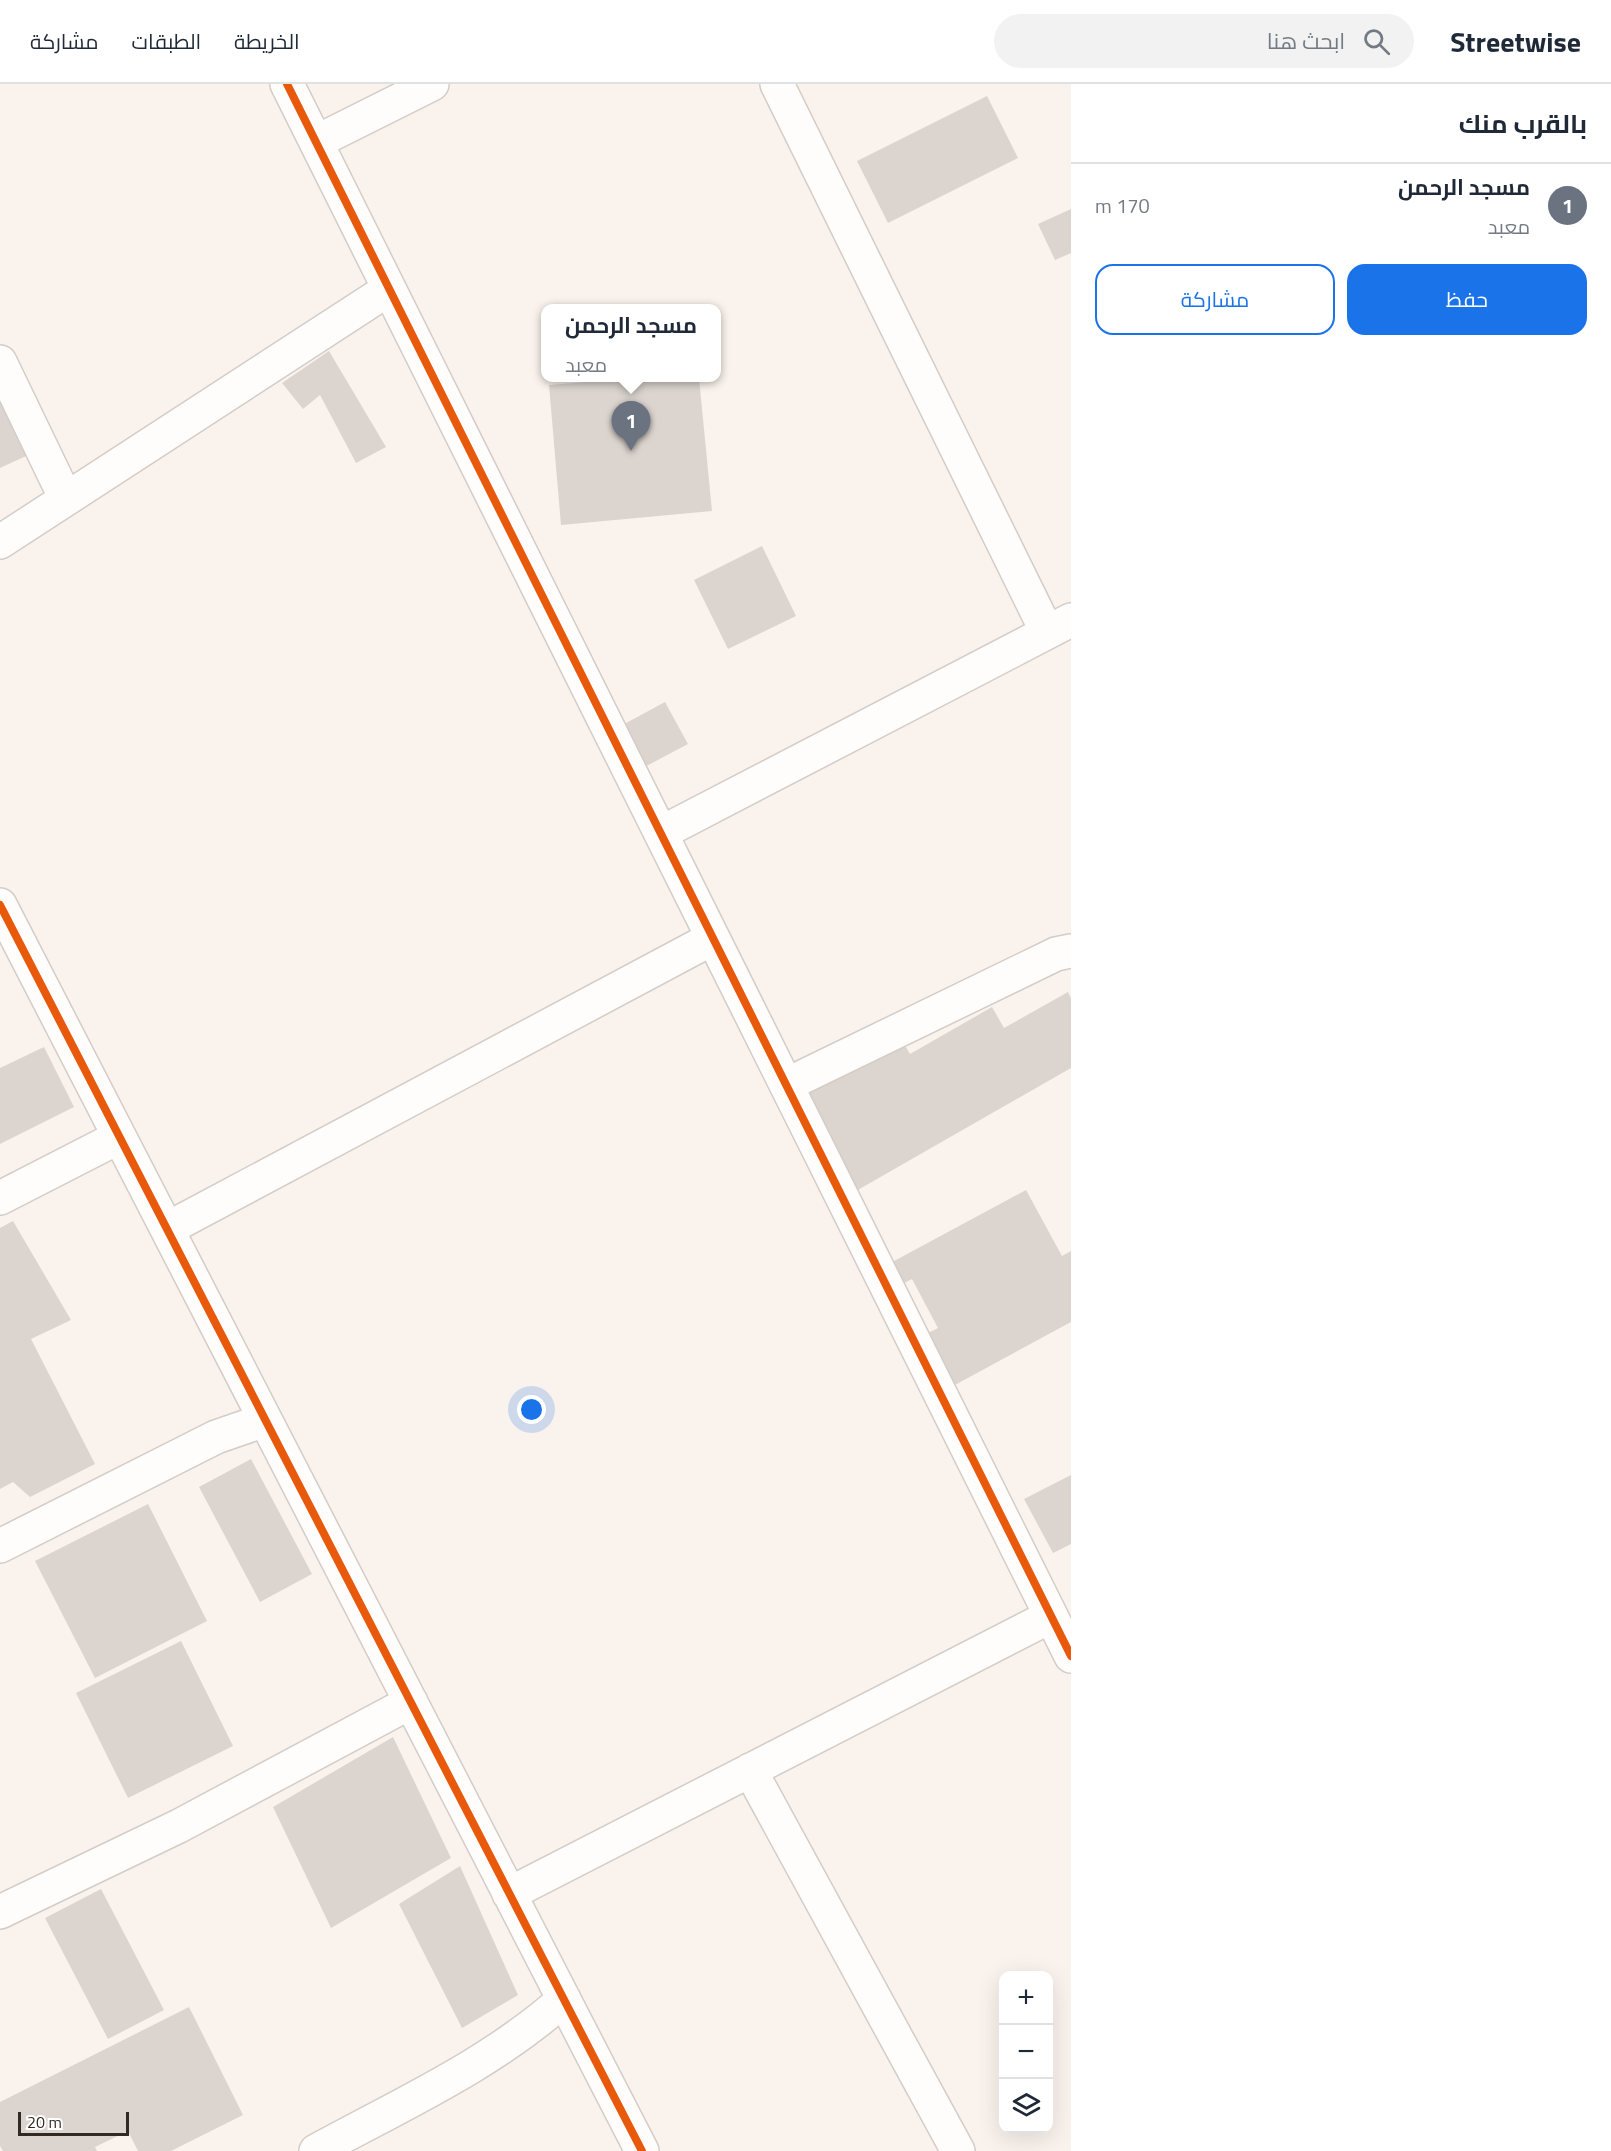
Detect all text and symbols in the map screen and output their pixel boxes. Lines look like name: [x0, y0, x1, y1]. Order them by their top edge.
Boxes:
search box: [994, 14, 1414, 68]
text: Streetwise: [1450, 20, 1581, 63]
text: ابحث هنا: [1267, 24, 1345, 58]
text: مشاركة: [30, 25, 99, 57]
text: الطبقات: [132, 25, 201, 57]
text: الخريطة: [234, 25, 300, 57]
icon: search: [1360, 25, 1393, 58]
text: بالقرب منك: [1459, 104, 1587, 143]
text: مسجد الرحمن: [1398, 170, 1530, 204]
text: 170 m: [1095, 190, 1150, 221]
text: 1: [1562, 190, 1573, 221]
text: معبد: [1488, 211, 1530, 242]
button: مشاركة: [1095, 264, 1335, 335]
button: حفظ: [1347, 264, 1587, 335]
popup: [541, 304, 721, 382]
text: مسجد الرحمن: [565, 308, 697, 342]
text: معبد: [565, 349, 607, 380]
pin: 1: [612, 402, 650, 451]
your location: [517, 1395, 546, 1424]
map controls: [999, 1971, 1053, 2133]
button: +: [999, 1971, 1053, 2025]
button: −: [999, 2025, 1053, 2079]
button: layers: [999, 2079, 1053, 2133]
scale bar: [18, 2109, 129, 2136]
text: 20 m: [27, 2110, 62, 2134]

